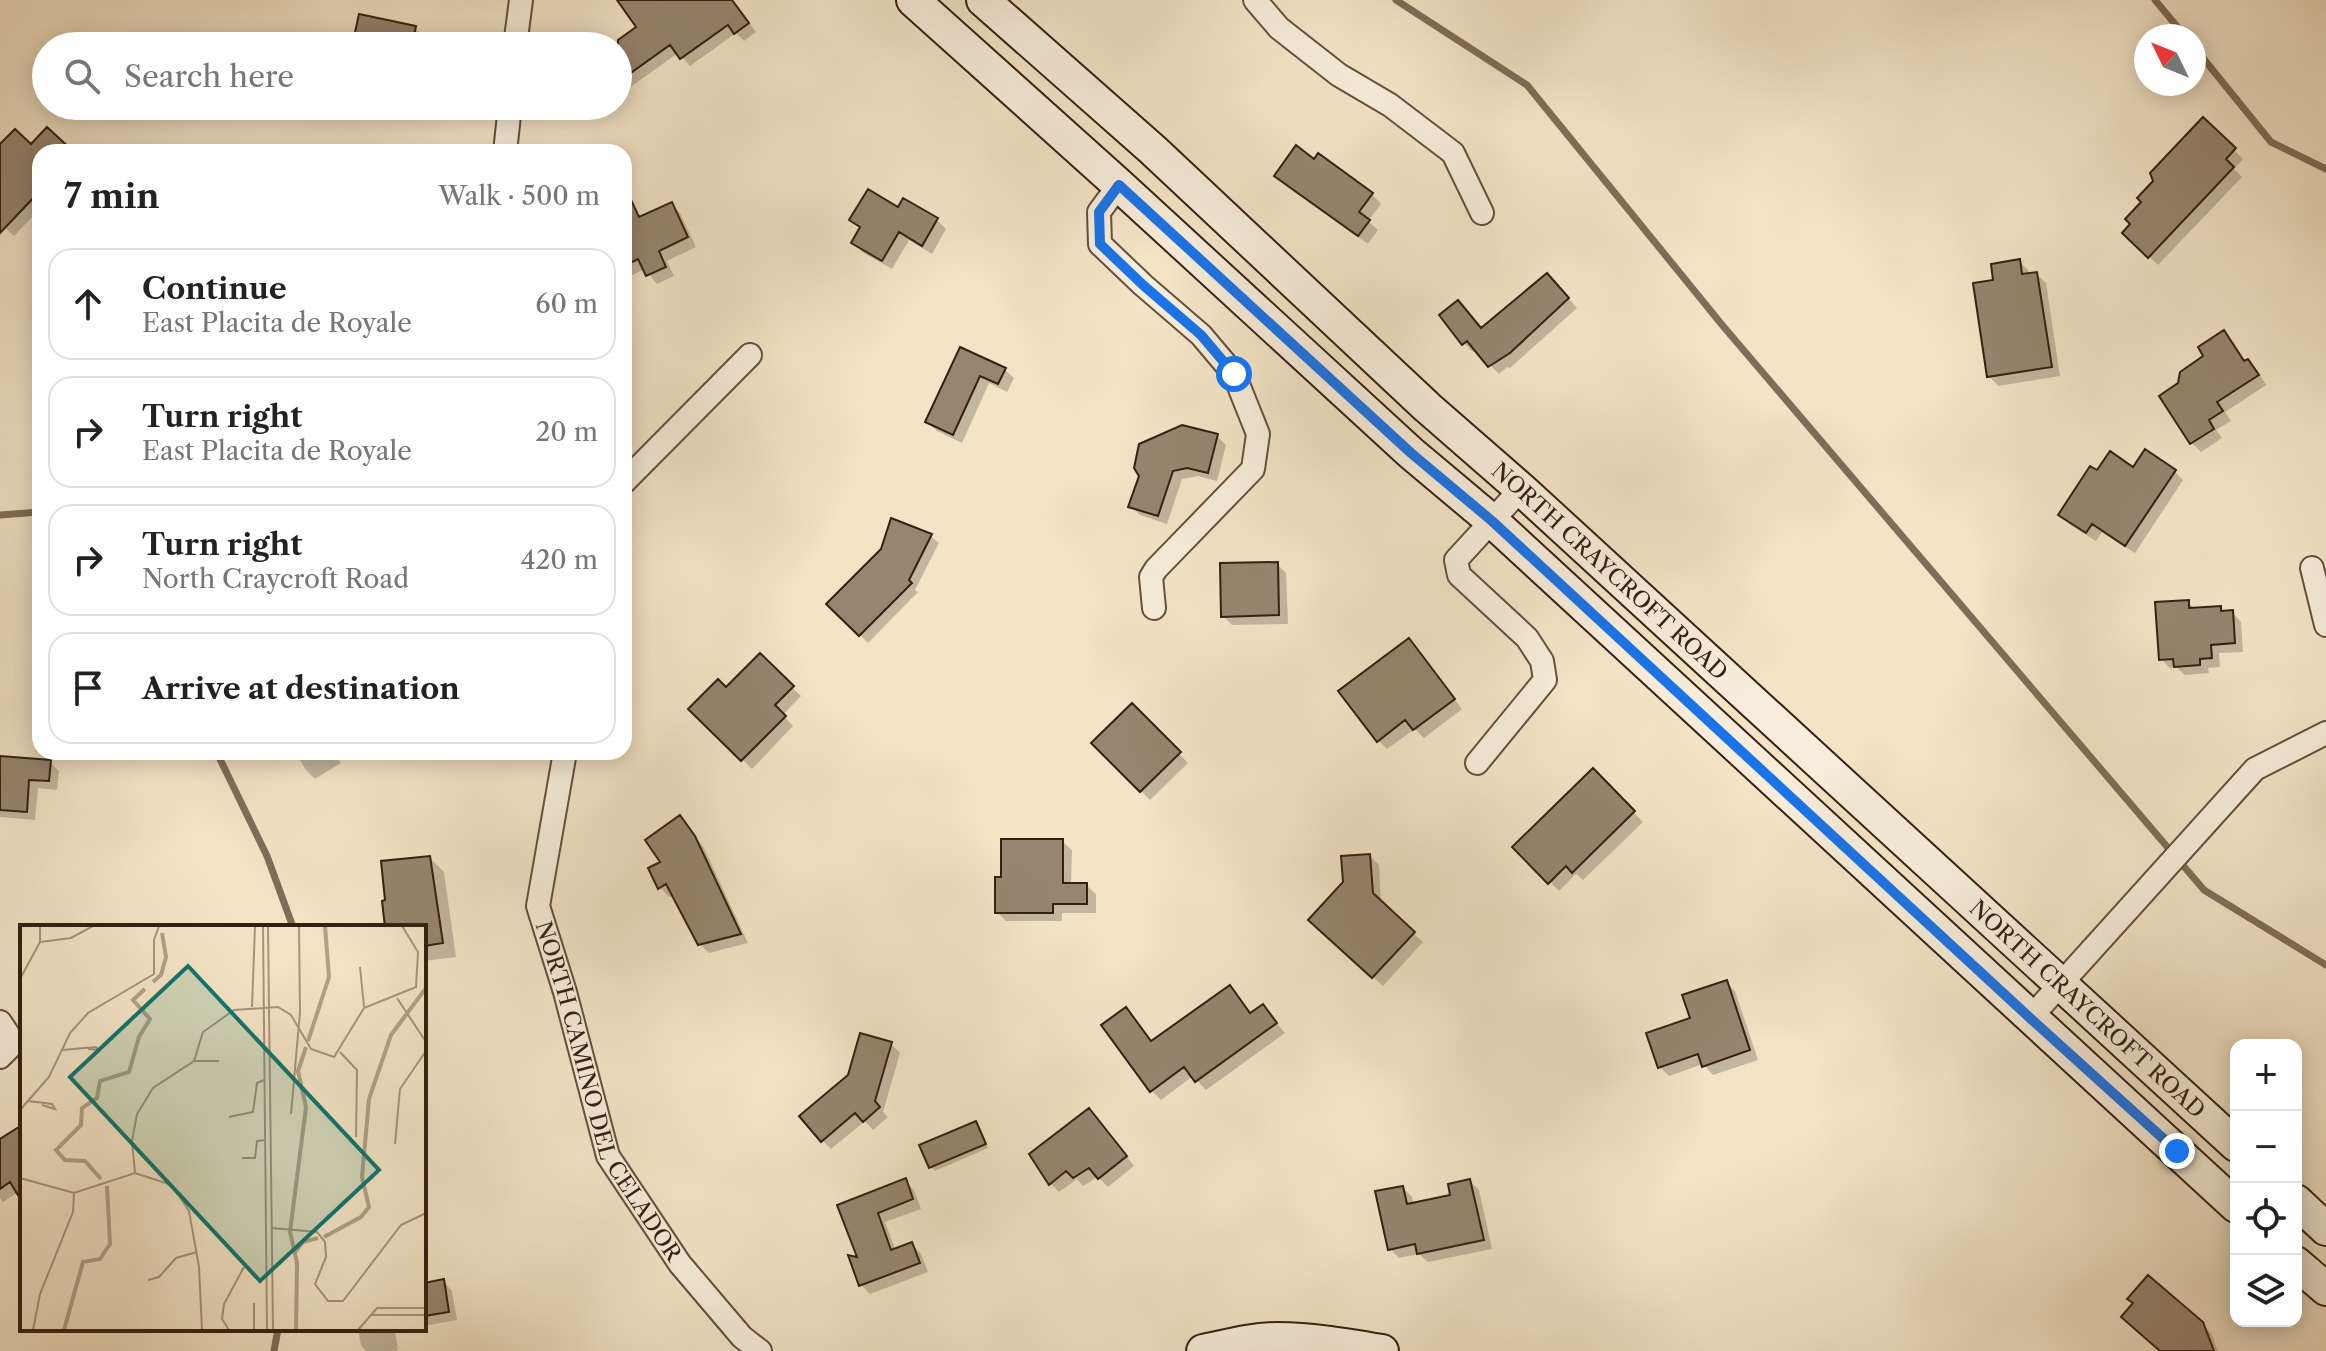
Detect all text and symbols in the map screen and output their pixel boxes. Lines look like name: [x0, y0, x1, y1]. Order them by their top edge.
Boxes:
north arrow: [2134, 24, 2206, 96]
search box: [32, 32, 632, 120]
icon: search: [60, 54, 104, 98]
text: Search here: [124, 58, 294, 95]
text: 7 min: [64, 175, 160, 217]
text: Walk · 500 m: [439, 180, 600, 212]
text: Continue: [142, 270, 287, 307]
icon: ahead: [66, 282, 110, 326]
text: 60 m: [535, 288, 598, 320]
text: East Placita de Royale: [142, 307, 412, 339]
route start: [1216, 356, 1252, 392]
text: Turn right: [142, 398, 302, 435]
icon: right: [66, 410, 110, 454]
text: 20 m: [535, 416, 598, 448]
text: East Placita de Royale: [142, 435, 412, 467]
street label: NORTH CRAYCROFT ROAD: [1486, 456, 1733, 685]
text: Turn right: [142, 526, 302, 563]
icon: right: [66, 538, 110, 582]
text: 420 m: [520, 544, 598, 576]
text: North Craycroft Road: [142, 563, 409, 595]
icon: arrive: [66, 666, 110, 710]
text: Arrive at destination: [142, 670, 460, 707]
street label: NORTH CRAYCROFT ROAD: [1964, 894, 2211, 1123]
street label: NORTH CAMINO DEL CELADOR: [530, 918, 688, 1267]
inset map: [20, 925, 426, 1331]
map controls: [2230, 1039, 2302, 1327]
button: +: [2230, 1039, 2302, 1111]
button: −: [2230, 1111, 2302, 1183]
route end: [2159, 1133, 2195, 1169]
button: locate: [2230, 1183, 2302, 1255]
button: layers: [2230, 1255, 2302, 1327]

